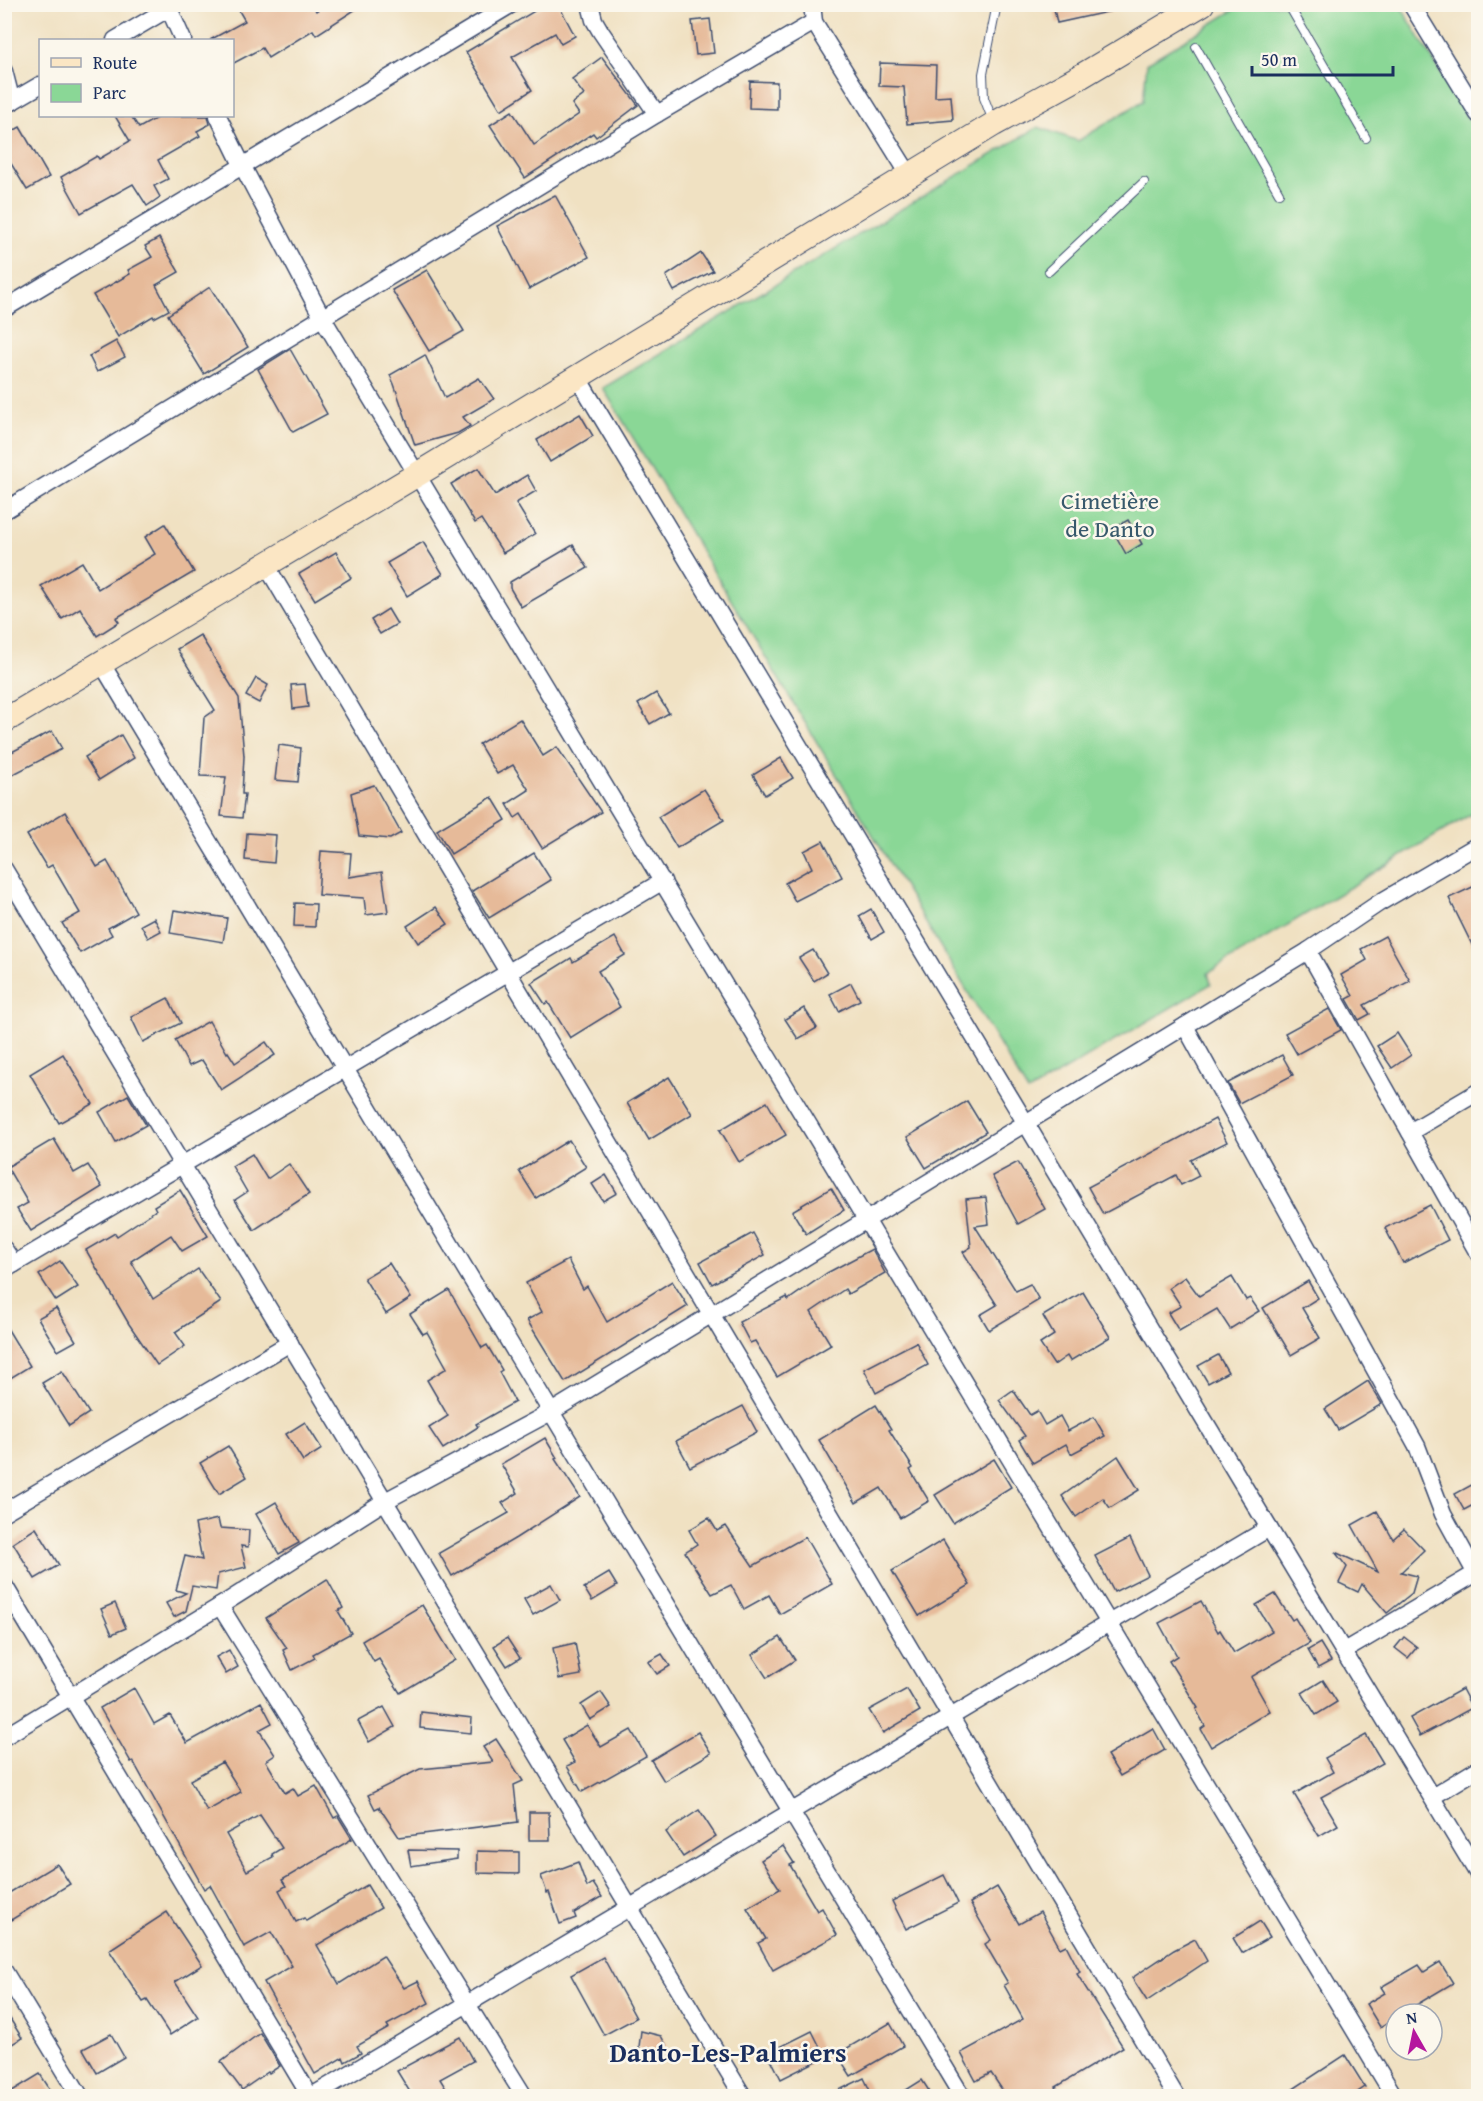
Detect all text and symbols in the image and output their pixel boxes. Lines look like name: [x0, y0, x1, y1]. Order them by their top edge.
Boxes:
legend: [39, 39, 234, 117]
scale bar: [1252, 39, 1393, 77]
text: 50 m: [1261, 46, 1297, 73]
text: Route: [93, 49, 137, 76]
text: Parc: [93, 79, 126, 106]
park label: Cimetière de Danto: [1061, 483, 1159, 546]
north arrow: [1384, 2002, 1444, 2062]
text: N: [1404, 2004, 1419, 2030]
district label: Danto-Les-Palmiers: [609, 2032, 847, 2072]

